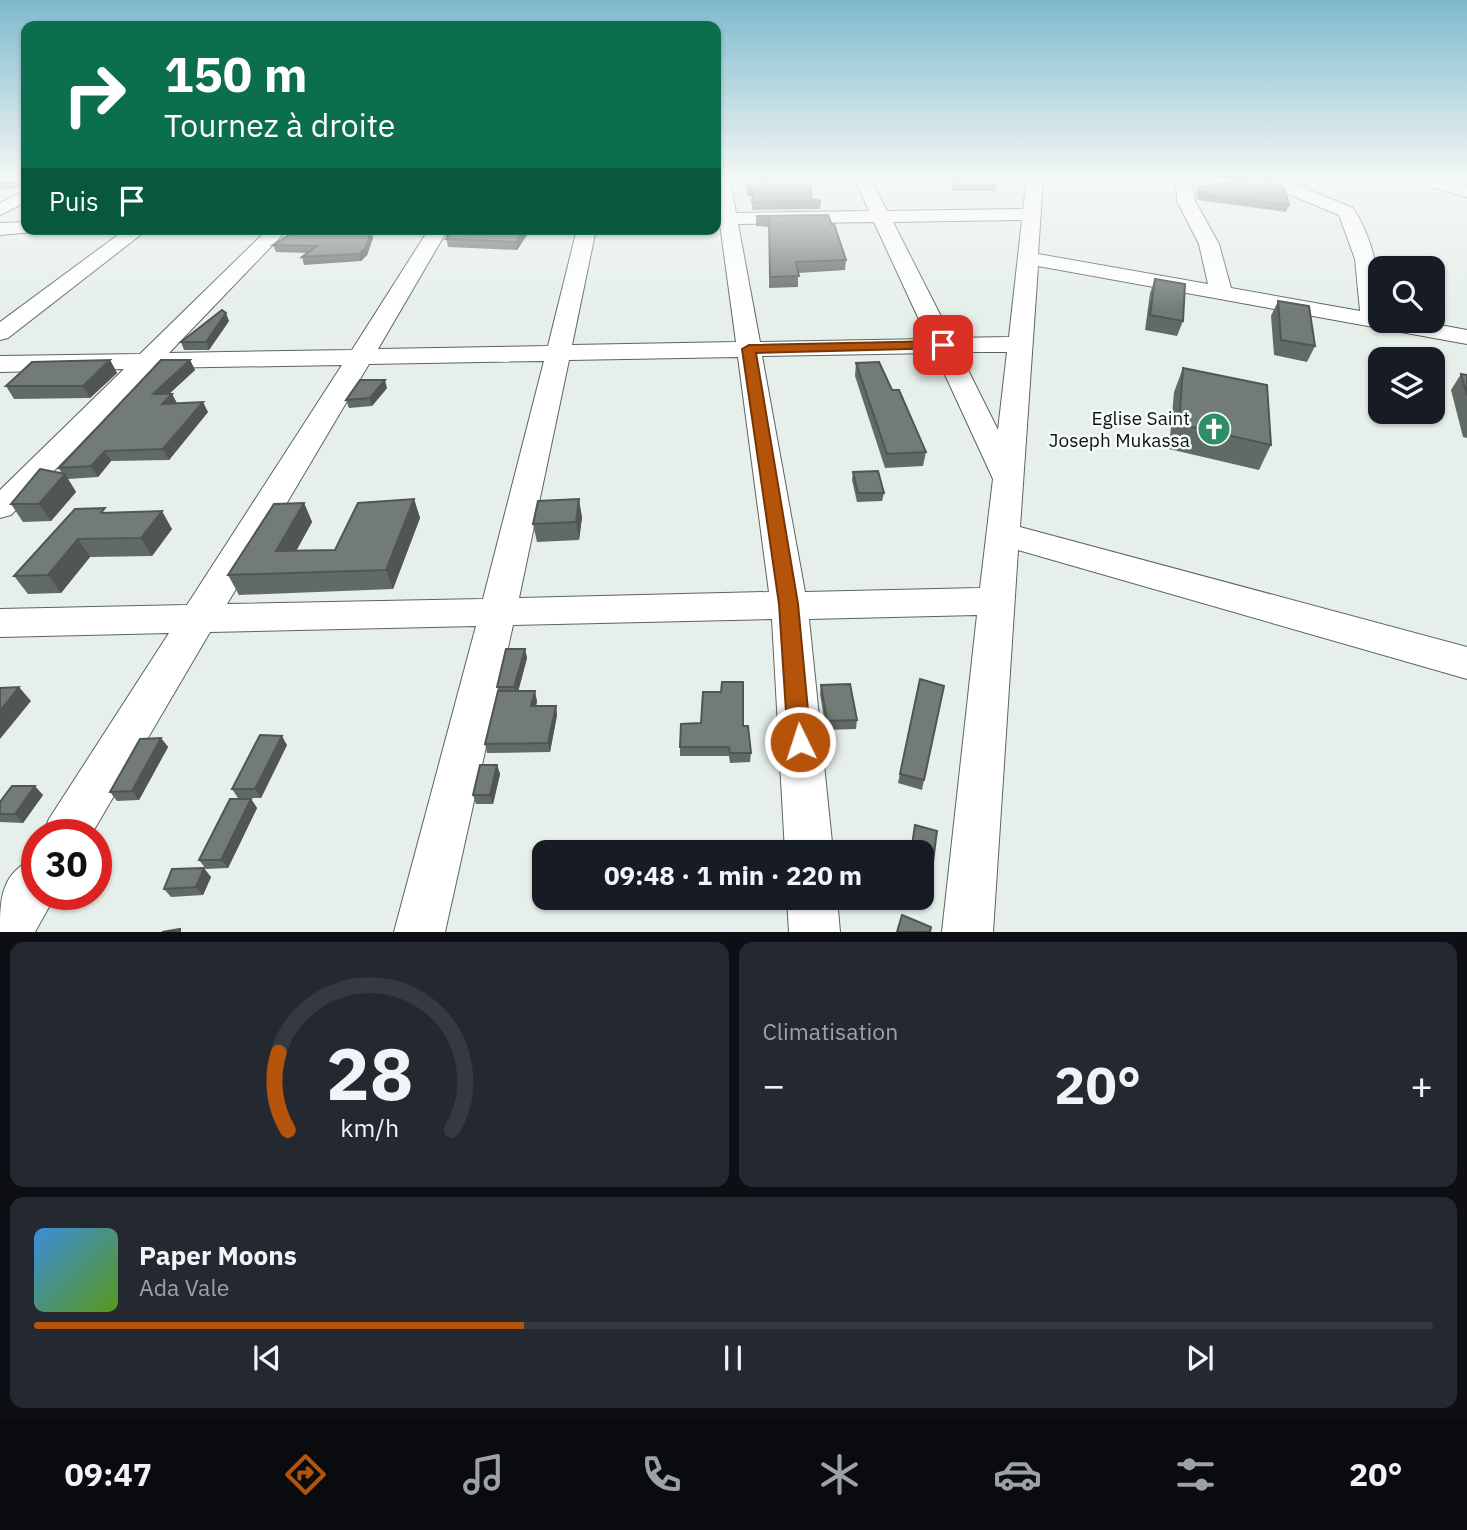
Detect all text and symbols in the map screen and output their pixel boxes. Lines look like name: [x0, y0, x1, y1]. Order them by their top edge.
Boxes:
text: 150 m: [164, 42, 308, 105]
icon: right: [49, 49, 140, 140]
text: Tournez à droite: [164, 104, 395, 146]
icon: arrive: [113, 182, 151, 220]
text: Puis: [49, 184, 99, 218]
map controls: [1368, 256, 1445, 424]
button: search: [1368, 256, 1445, 333]
pin: [913, 315, 973, 375]
icon: arrive: [924, 326, 962, 364]
button: layers: [1368, 347, 1445, 424]
place label: Eglise Saint Joseph Mukassa: [1049, 406, 1190, 452]
church icon: Eglise Saint Joseph Mukassa: [1195, 410, 1233, 448]
position arrow: [763, 705, 837, 779]
speed limit sign: 30: [21, 819, 112, 910]
text: 09:48 · 1 min · 220 m: [604, 858, 862, 892]
text: Climatisation: [763, 1016, 898, 1046]
text: 28: [326, 1026, 413, 1121]
text: 20°: [1054, 1051, 1141, 1118]
text: −: [763, 1060, 785, 1109]
text: +: [1410, 1060, 1433, 1109]
text: km/h: [340, 1111, 399, 1144]
text: Paper Moons: [139, 1238, 297, 1272]
text: Ada Vale: [139, 1272, 229, 1302]
icon: previous: [248, 1339, 286, 1377]
icon: pause: [714, 1339, 752, 1377]
icon: next: [1181, 1339, 1219, 1377]
icon: directions: [281, 1450, 330, 1499]
icon: music: [459, 1450, 508, 1499]
icon: phone: [637, 1450, 686, 1499]
icon: climate: [815, 1450, 864, 1499]
icon: car: [993, 1450, 1042, 1499]
icon: filters: [1171, 1450, 1220, 1499]
text: 09:47: [65, 1453, 152, 1495]
text: 20°: [1349, 1453, 1402, 1495]

